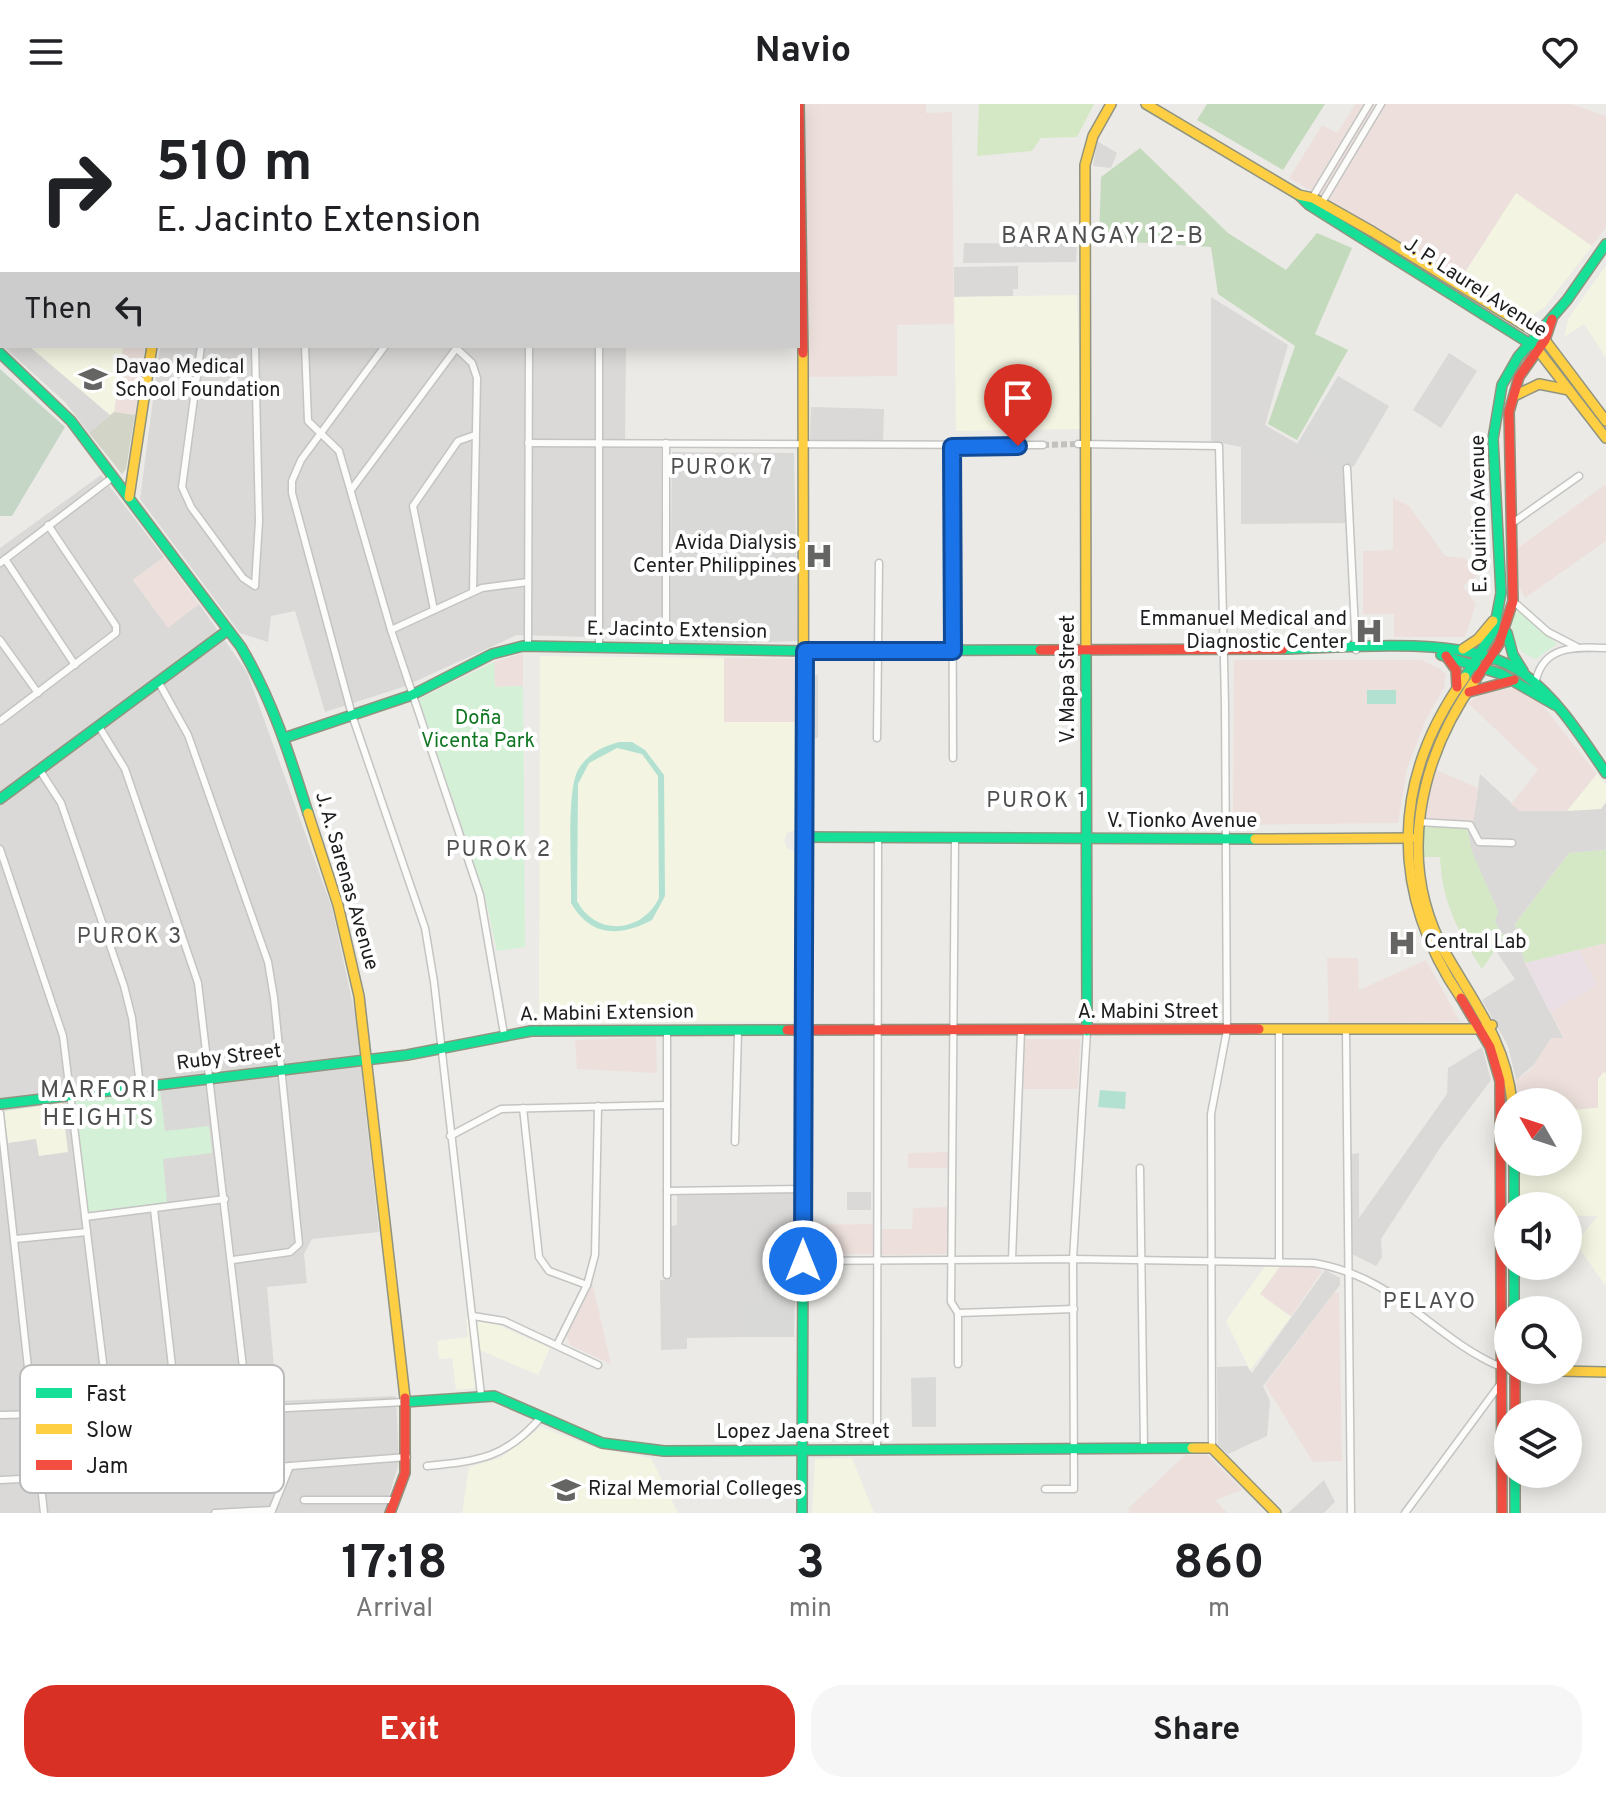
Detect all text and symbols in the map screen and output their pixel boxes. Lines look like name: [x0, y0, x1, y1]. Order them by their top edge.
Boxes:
text: Navio: [755, 29, 851, 75]
icon: menu: [24, 30, 68, 74]
icon: heart: [1538, 30, 1582, 74]
text: 510 m: [156, 130, 313, 200]
icon: right: [24, 136, 128, 240]
text: E. Jacinto Extension: [156, 199, 481, 245]
district label: BARANGAY 12-B: [1001, 222, 1205, 252]
street label: J. P. Laurel Avenue: [1398, 232, 1552, 344]
icon: left: [108, 288, 152, 332]
text: Then: [24, 292, 92, 329]
place label: Davao Medical School Foundation: [115, 355, 281, 404]
school or university icon: Davao Medical School Foundation: [78, 364, 108, 394]
pin: [984, 364, 1052, 446]
icon: arrive: [996, 376, 1040, 420]
street label: E. Quirino Avenue: [1466, 435, 1494, 593]
district label: PUROK 7: [670, 455, 774, 482]
place label: Avida Dialysis Center Philippines: [633, 531, 797, 580]
hospital icon: Avida Dialysis Center Philippines: [804, 541, 834, 571]
place label: Emmanuel Medical and Diagnostic Center: [1140, 607, 1347, 656]
street label: V. Mapa Street: [1056, 615, 1082, 743]
street label: E. Jacinto Extension: [586, 616, 768, 646]
hospital icon: Emmanuel Medical and Diagnostic Center: [1354, 616, 1384, 646]
park label: Doña Vicenta Park: [421, 706, 535, 755]
district label: PUROK 1: [986, 788, 1088, 815]
street label: J. A. Sarenas Avenue: [308, 789, 384, 973]
street label: V. Tionko Avenue: [1107, 809, 1257, 835]
district label: PUROK 2: [446, 837, 552, 864]
district label: PUROK 3: [77, 924, 183, 951]
hospital icon: Central Lab: [1387, 928, 1417, 958]
place label: Central Lab: [1424, 930, 1527, 956]
street label: A. Mabini Extension: [519, 999, 695, 1029]
street label: A. Mabini Street: [1077, 1000, 1219, 1026]
street label: Ruby Street: [175, 1039, 283, 1077]
district label: MARFORI HEIGHTS: [40, 1076, 158, 1134]
north arrow: [1494, 1088, 1582, 1176]
map controls: [1494, 1088, 1582, 1488]
button: sound: [1494, 1192, 1582, 1280]
position arrow: [761, 1219, 845, 1303]
district label: PELAYO: [1383, 1289, 1477, 1316]
button: search: [1494, 1296, 1582, 1384]
legend: [20, 1365, 284, 1493]
text: Fast: [86, 1382, 127, 1409]
button: layers: [1494, 1400, 1582, 1488]
text: Slow: [86, 1418, 133, 1445]
street label: Lopez Jaena Street: [716, 1420, 890, 1446]
text: Jam: [86, 1454, 129, 1481]
school or university icon: Rizal Memorial Colleges: [551, 1475, 581, 1505]
place label: Rizal Memorial Colleges: [588, 1477, 802, 1503]
text: 17:18: [341, 1535, 447, 1595]
text: 3: [796, 1535, 825, 1595]
text: 860: [1173, 1535, 1265, 1595]
text: Arrival: [356, 1593, 433, 1626]
text: min: [789, 1593, 832, 1626]
text: m: [1208, 1593, 1230, 1626]
button: Exit: [24, 1685, 795, 1777]
button: Share: [811, 1685, 1582, 1777]

